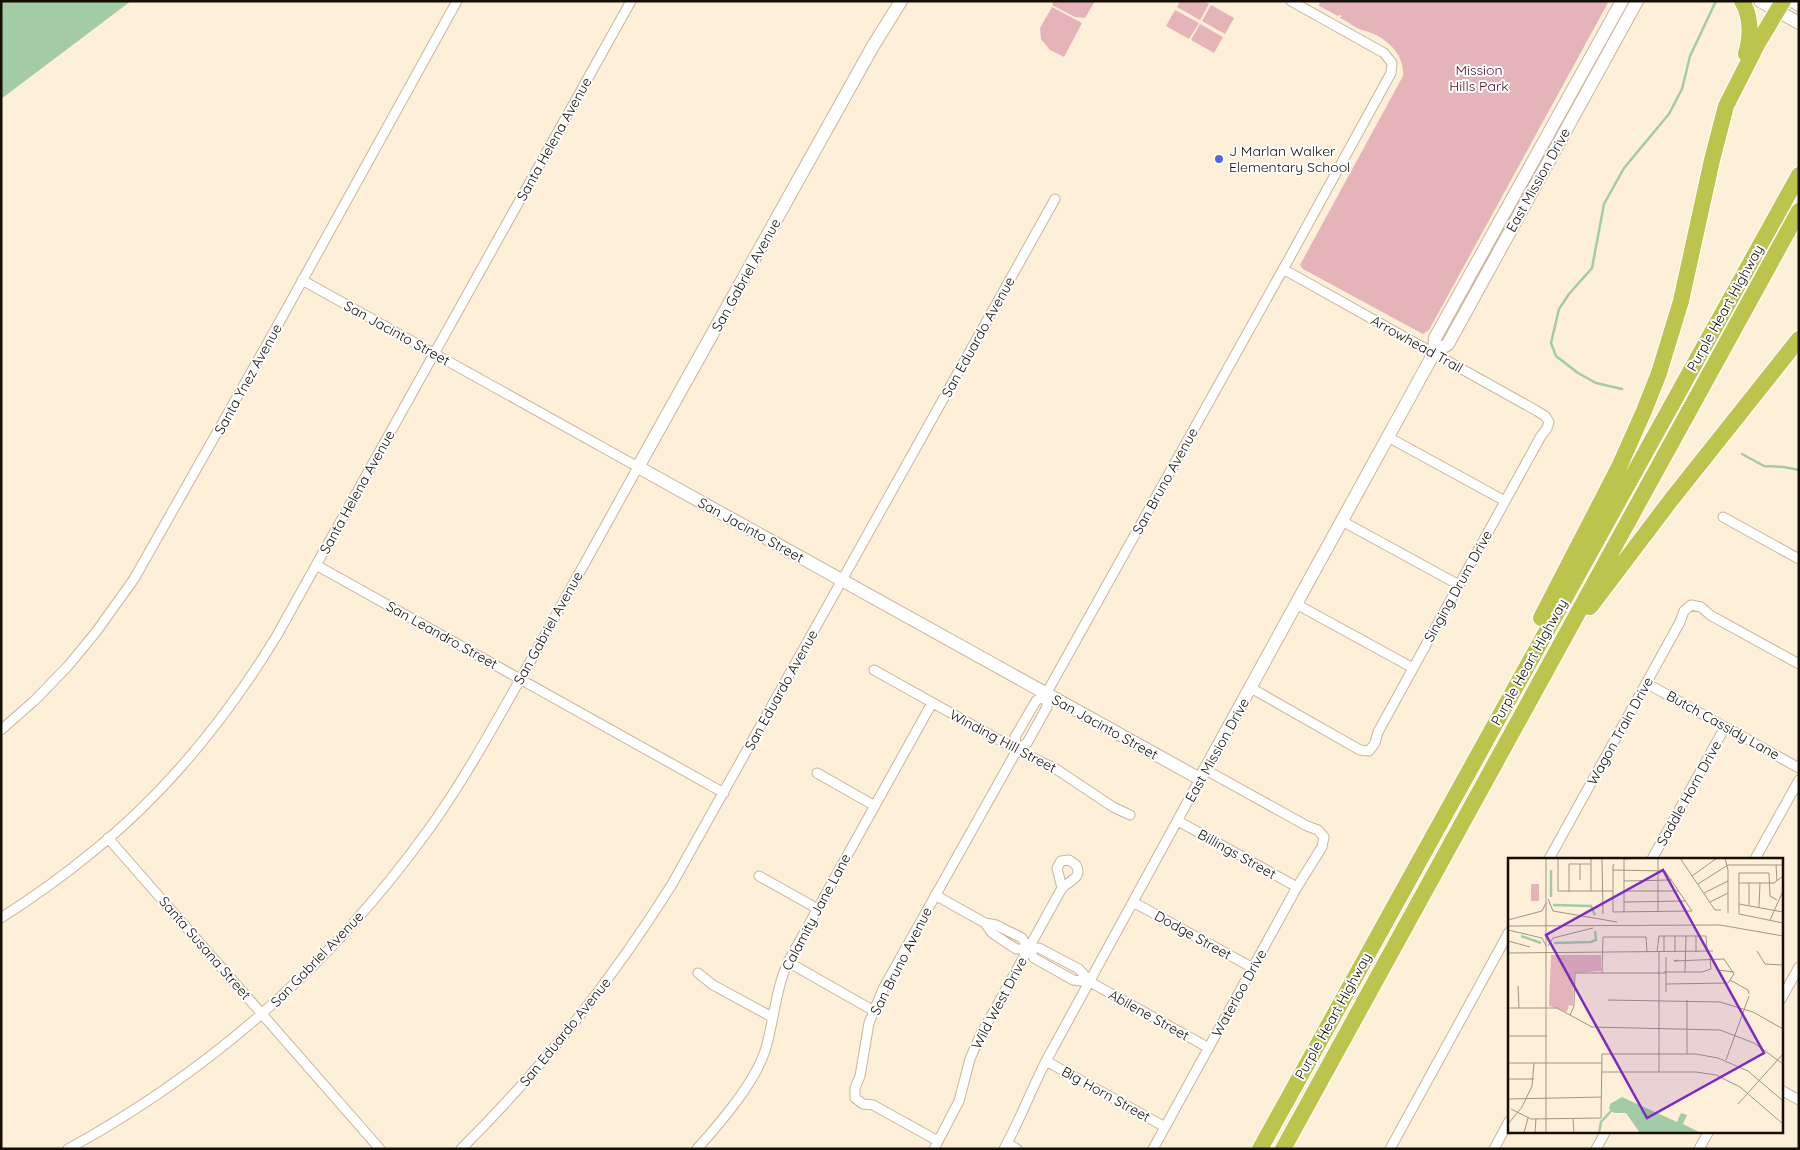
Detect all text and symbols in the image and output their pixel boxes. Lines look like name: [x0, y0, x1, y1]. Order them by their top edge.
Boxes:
park label: Mission Hills Park: [1449, 61, 1509, 95]
street label: Santa Helena Avenue: [512, 74, 596, 204]
street label: East Mission Drive: [1502, 125, 1574, 235]
place label: J Marlan Walker Elementary School: [1229, 142, 1350, 176]
marker: J Marlan Walker Elementary School: [1213, 153, 1225, 165]
street label: San Gabriel Avenue: [707, 215, 785, 335]
street label: Purple Heart Highway: [1683, 241, 1767, 375]
street label: San Eduardo Avenue: [937, 274, 1019, 400]
street label: San Jacinto Street: [341, 296, 453, 370]
street label: Arrowhead Trail: [1368, 311, 1466, 377]
street label: Santa Ynez Avenue: [210, 321, 286, 437]
street label: San Bruno Avenue: [1128, 425, 1202, 537]
street label: Santa Helena Avenue: [315, 427, 399, 557]
street label: San Jacinto Street: [695, 493, 807, 567]
street label: Singing Drum Drive: [1420, 527, 1496, 645]
street label: San Gabriel Avenue: [509, 568, 587, 688]
street label: Purple Heart Highway: [1487, 595, 1571, 729]
street label: San Leandro Street: [383, 597, 501, 673]
street label: San Eduardo Avenue: [740, 627, 822, 753]
street label: Wagon Train Drive: [1583, 674, 1657, 788]
street label: Butch Cassidy Lane: [1663, 686, 1783, 764]
street label: San Jacinto Street: [1049, 690, 1161, 764]
street label: East Mission Drive: [1181, 695, 1253, 805]
street label: Winding Hill Street: [947, 705, 1060, 777]
street label: Saddle Horn Drive: [1653, 737, 1725, 849]
street label: Billings Street: [1195, 825, 1280, 883]
street label: Calamity Jane Lane: [778, 850, 854, 974]
inset map: [1508, 858, 1782, 1132]
street label: Santa Susana Street: [155, 893, 255, 1004]
street label: San Bruno Avenue: [866, 904, 936, 1018]
street label: Dodge Street: [1151, 906, 1235, 964]
street label: San Gabriel Avenue: [267, 907, 367, 1011]
street label: Waterloo Drive: [1208, 946, 1271, 1040]
street label: Purple Heart Highway: [1291, 949, 1375, 1083]
street label: Wild West Drive: [967, 954, 1031, 1052]
street label: San Eduardo Avenue: [516, 974, 615, 1090]
street label: Abilene Street: [1105, 985, 1193, 1045]
street label: Big Horn Street: [1058, 1062, 1154, 1126]

